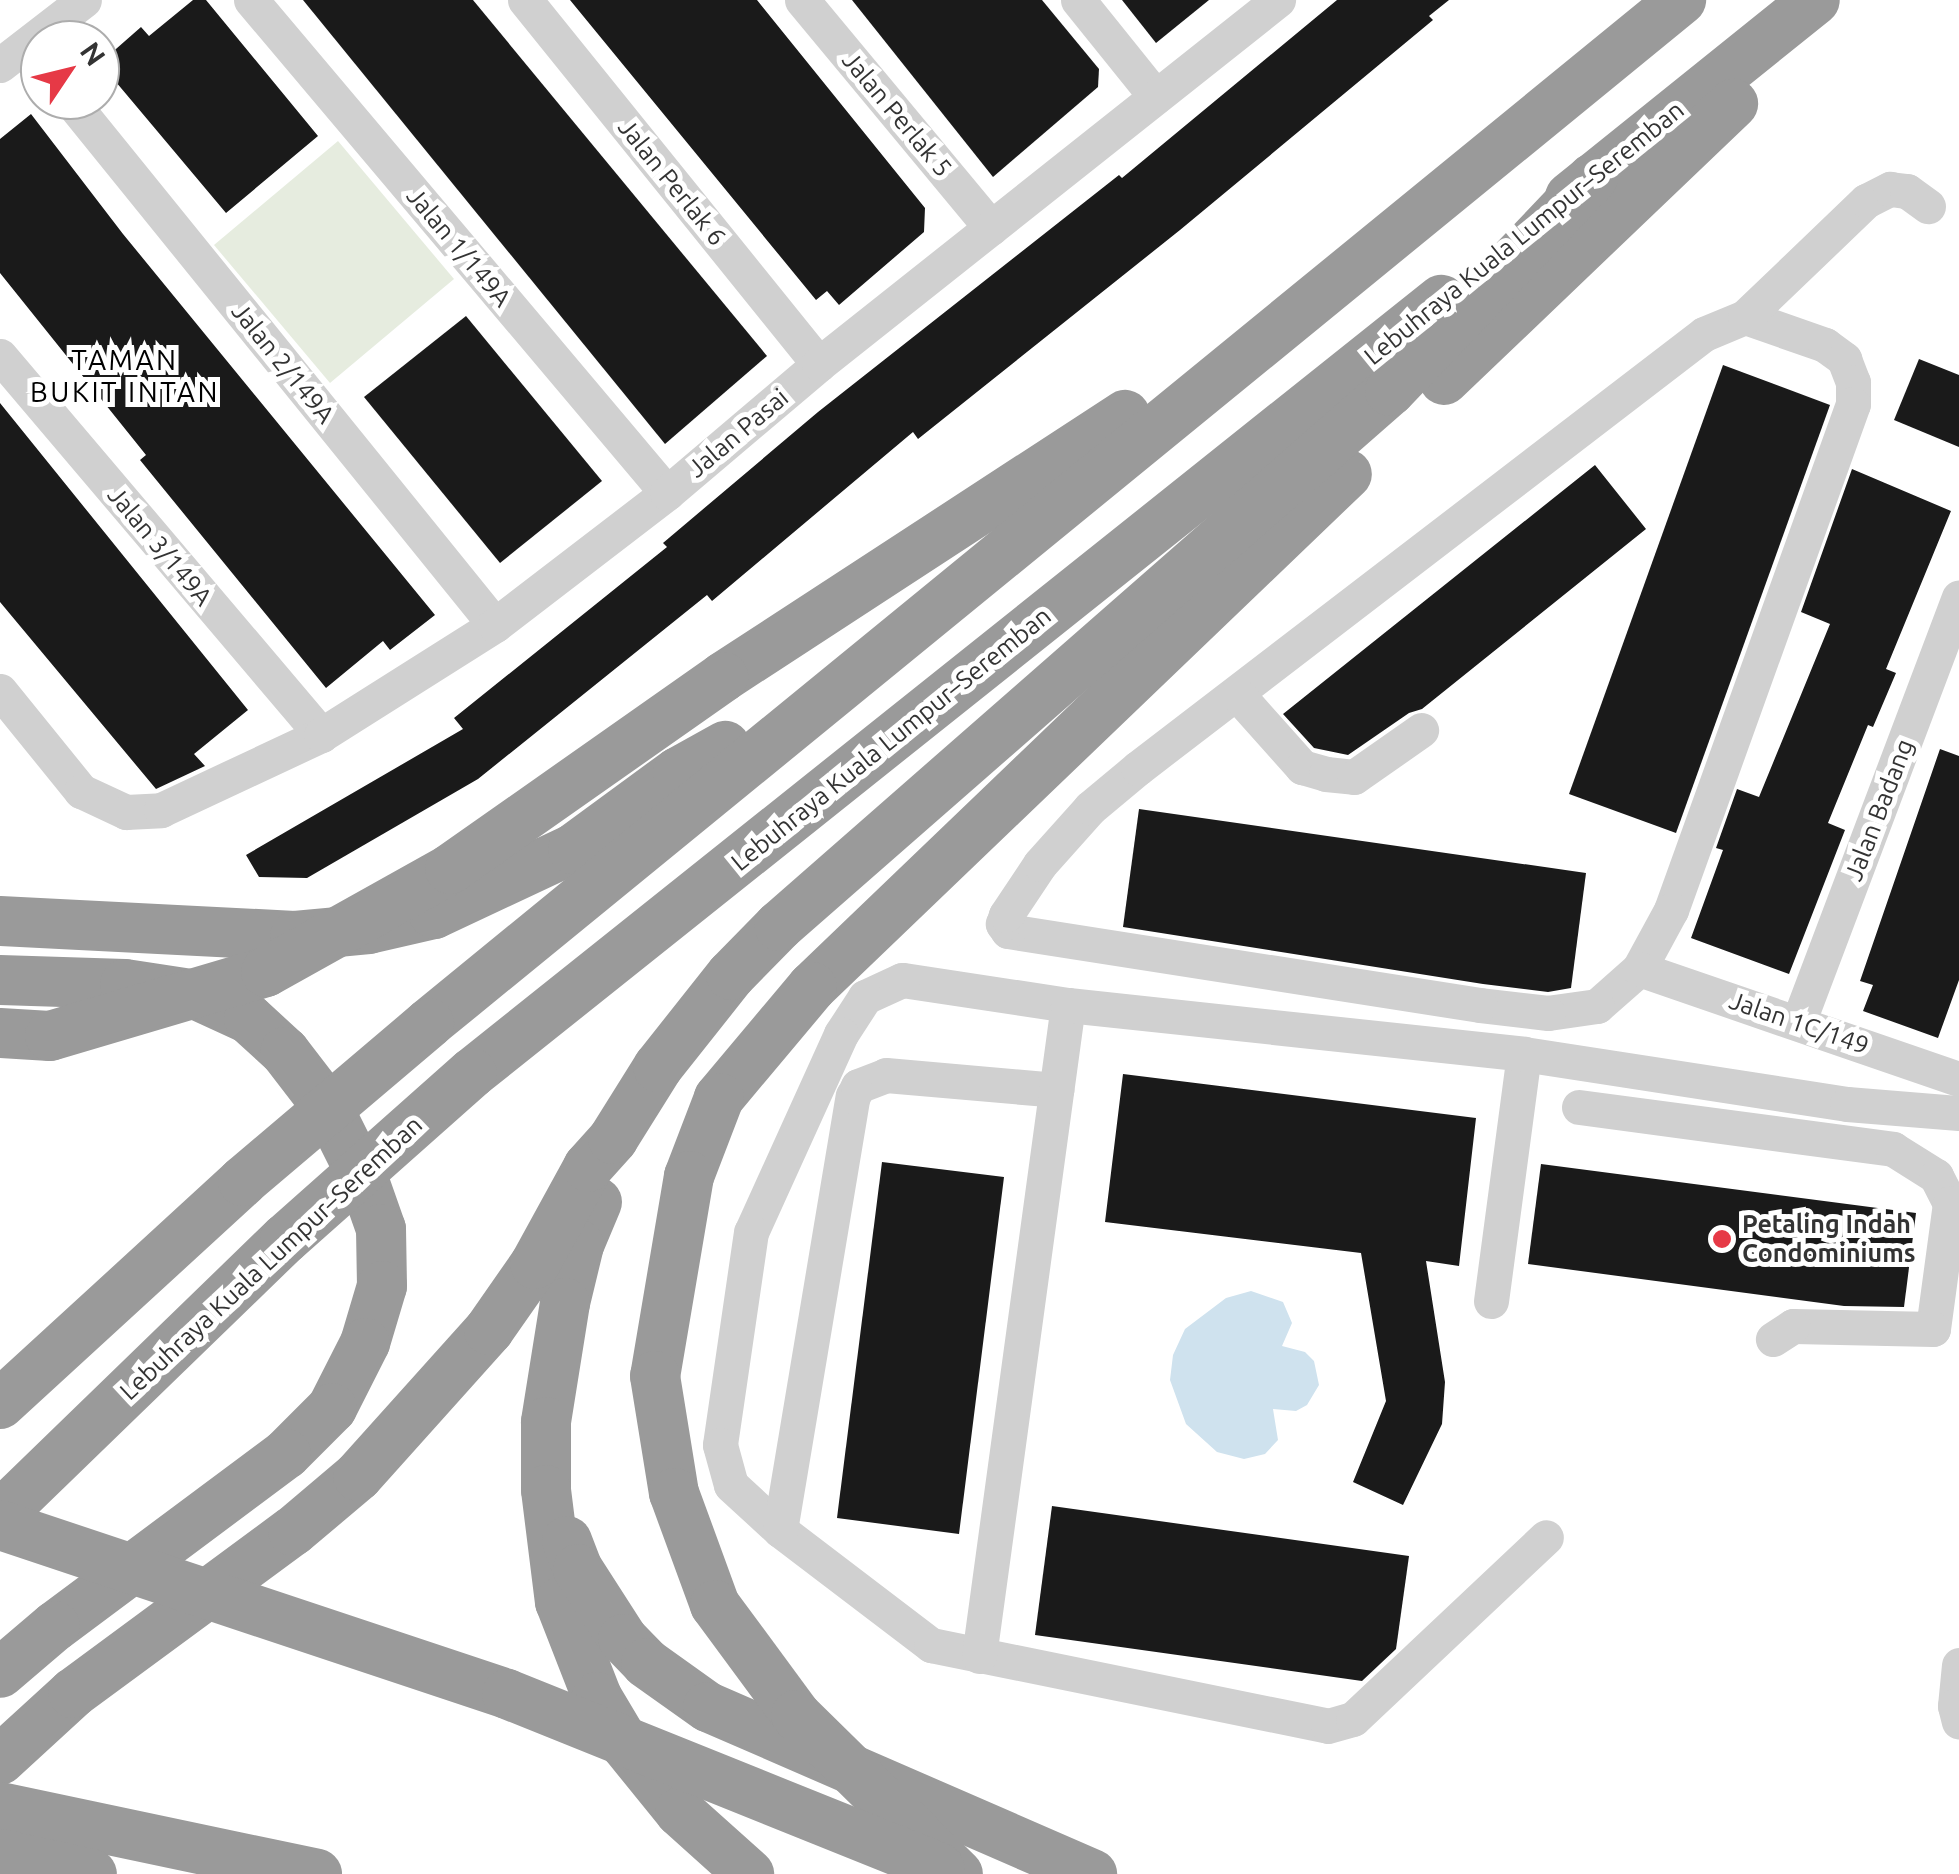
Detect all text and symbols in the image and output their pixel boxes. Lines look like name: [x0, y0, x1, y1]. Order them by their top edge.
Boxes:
north arrow: [20, 20, 120, 120]
text: N: [75, 36, 112, 71]
street label: Jalan Perlak 5: [836, 45, 958, 183]
street label: Lebuhraya Kuala Lumpur–Seremban: [1358, 95, 1690, 371]
street label: Jalan Perlak 6: [612, 113, 732, 251]
street label: Jalan 1/149A: [400, 181, 518, 313]
street label: Jalan 2/149A: [225, 297, 341, 429]
district label: TAMAN BUKIT INTAN: [30, 343, 220, 409]
street label: Jalan Pasai: [682, 382, 794, 484]
street label: Jalan 3/149A: [101, 480, 219, 612]
street label: Lebuhraya Kuala Lumpur–Seremban: [725, 601, 1057, 877]
street label: Jalan Badang: [1838, 735, 1920, 885]
street label: Jalan 1C/149: [1725, 985, 1873, 1061]
street label: Lebuhraya Kuala Lumpur–Seremban: [114, 1110, 428, 1406]
place label: Petaling Indah Condominiums: [1742, 1210, 1915, 1269]
marker: Petaling Indah Condominiums: [1711, 1228, 1733, 1250]

